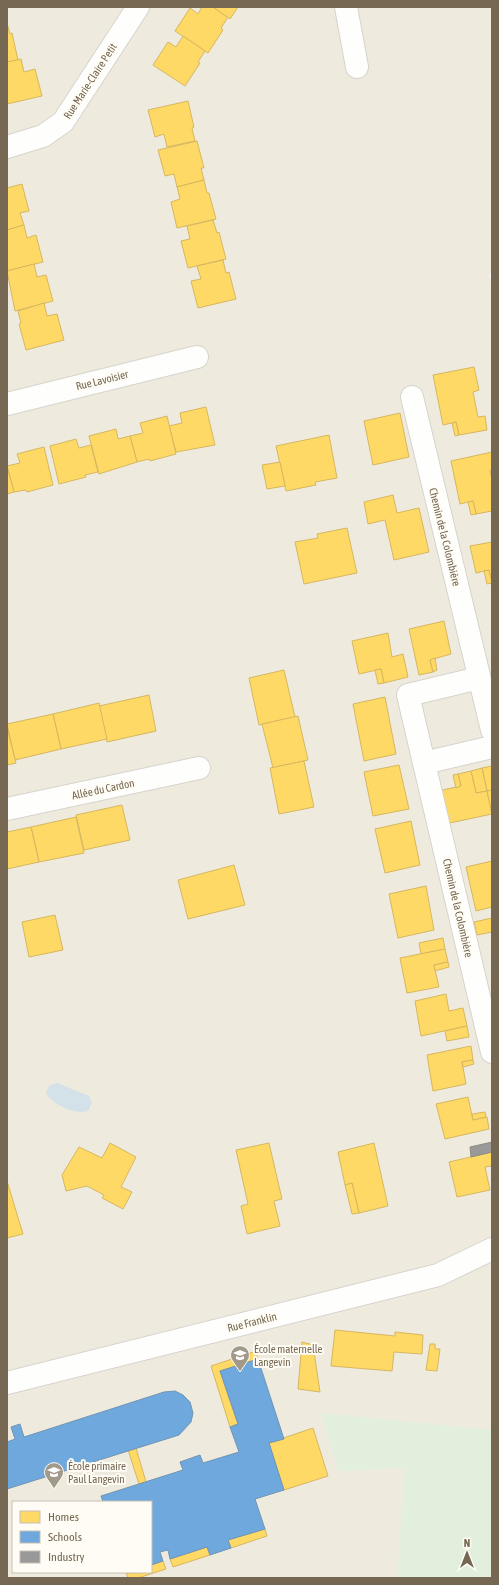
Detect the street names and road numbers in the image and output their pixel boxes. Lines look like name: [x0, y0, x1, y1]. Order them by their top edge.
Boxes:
street label: Rue Marie-Claire Petit: [61, 41, 119, 121]
street label: Rue Lavoisier: [75, 368, 130, 392]
street label: Chemin de la Colombière: [427, 487, 463, 587]
street label: Allée du Cardon: [71, 777, 135, 801]
street label: Chemin de la Colombière: [441, 858, 475, 958]
street label: Rue Franklin: [226, 1310, 278, 1334]

